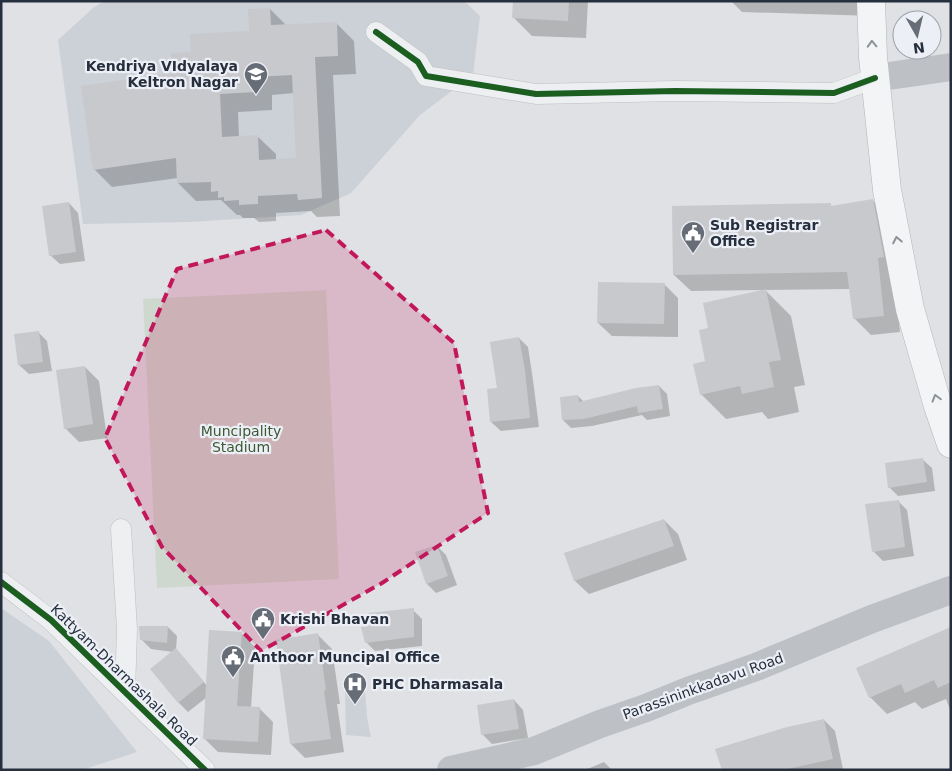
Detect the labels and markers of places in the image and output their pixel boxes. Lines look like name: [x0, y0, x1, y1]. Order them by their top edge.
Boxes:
place label: Kendriya VIdyalaya Keltron Nagar: [86, 58, 238, 90]
school or university icon: Kendriya VIdyalaya Keltron Nagar: [243, 61, 269, 95]
place label: Sub Registrar Office: [710, 217, 818, 249]
public building icon: Sub Registrar Office: [680, 220, 706, 254]
public building icon: Krishi Bhavan: [250, 606, 276, 640]
place label: Krishi Bhavan: [280, 611, 389, 627]
public building icon: Anthoor Muncipal Office: [220, 644, 246, 678]
place label: Anthoor Muncipal Office: [250, 649, 440, 665]
hospital icon: PHC Dharmasala: [342, 671, 368, 705]
place label: PHC Dharmasala: [372, 676, 503, 692]

